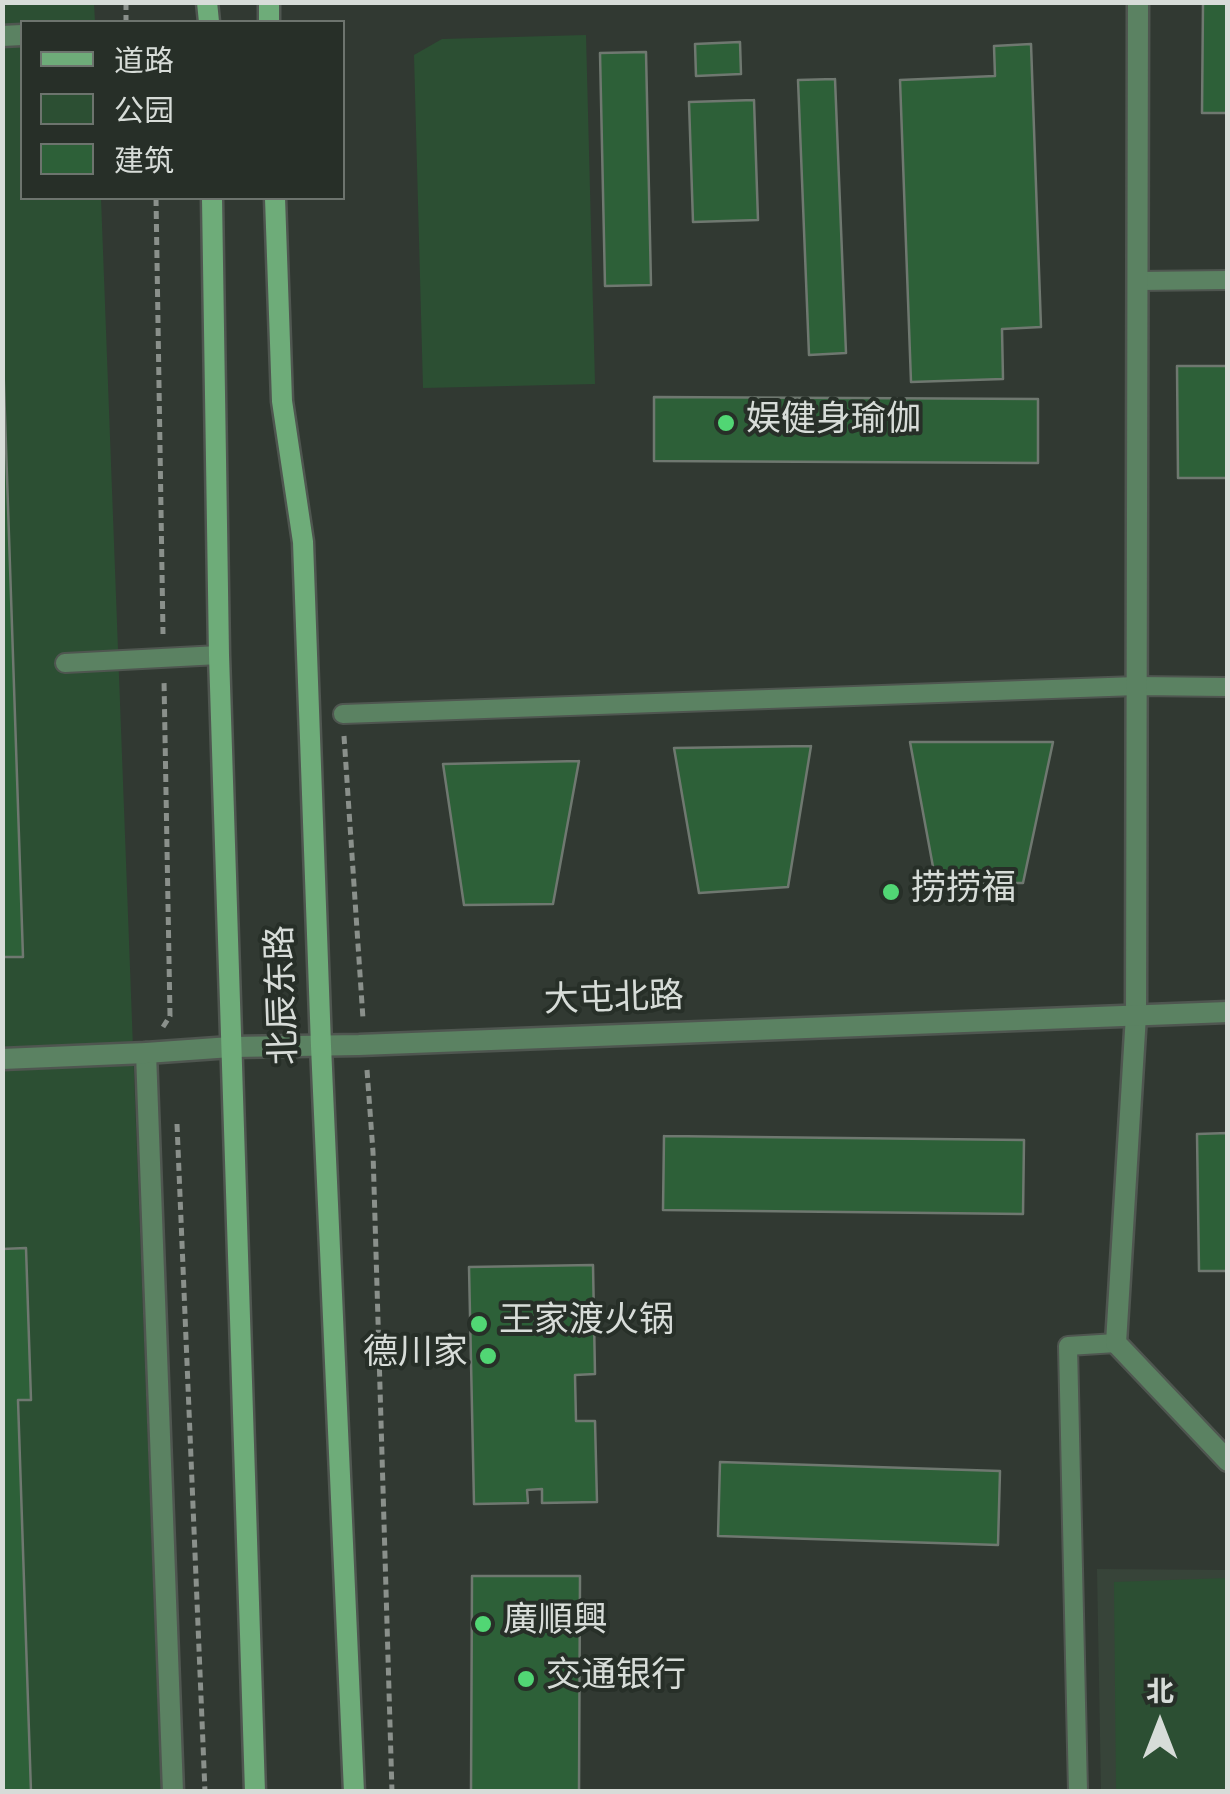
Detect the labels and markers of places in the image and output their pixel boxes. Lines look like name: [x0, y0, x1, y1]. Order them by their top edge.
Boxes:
place label: 娱·健身瑜伽: [746, 402, 921, 444]
marker: 娱·健身瑜伽: [715, 412, 737, 434]
place label: 捞捞福: [911, 871, 1016, 913]
marker: 捞捞福: [880, 881, 902, 903]
place label: 王家渡火锅: [499, 1303, 674, 1345]
marker: 王家渡火锅: [468, 1313, 490, 1335]
place label: 德川家: [363, 1335, 468, 1377]
marker: 德川家: [477, 1345, 499, 1367]
place label: 廣順興: [503, 1603, 608, 1645]
marker: 廣順興: [472, 1613, 494, 1635]
place label: 交通银行: [546, 1658, 686, 1700]
marker: 交通银行: [515, 1668, 537, 1690]

